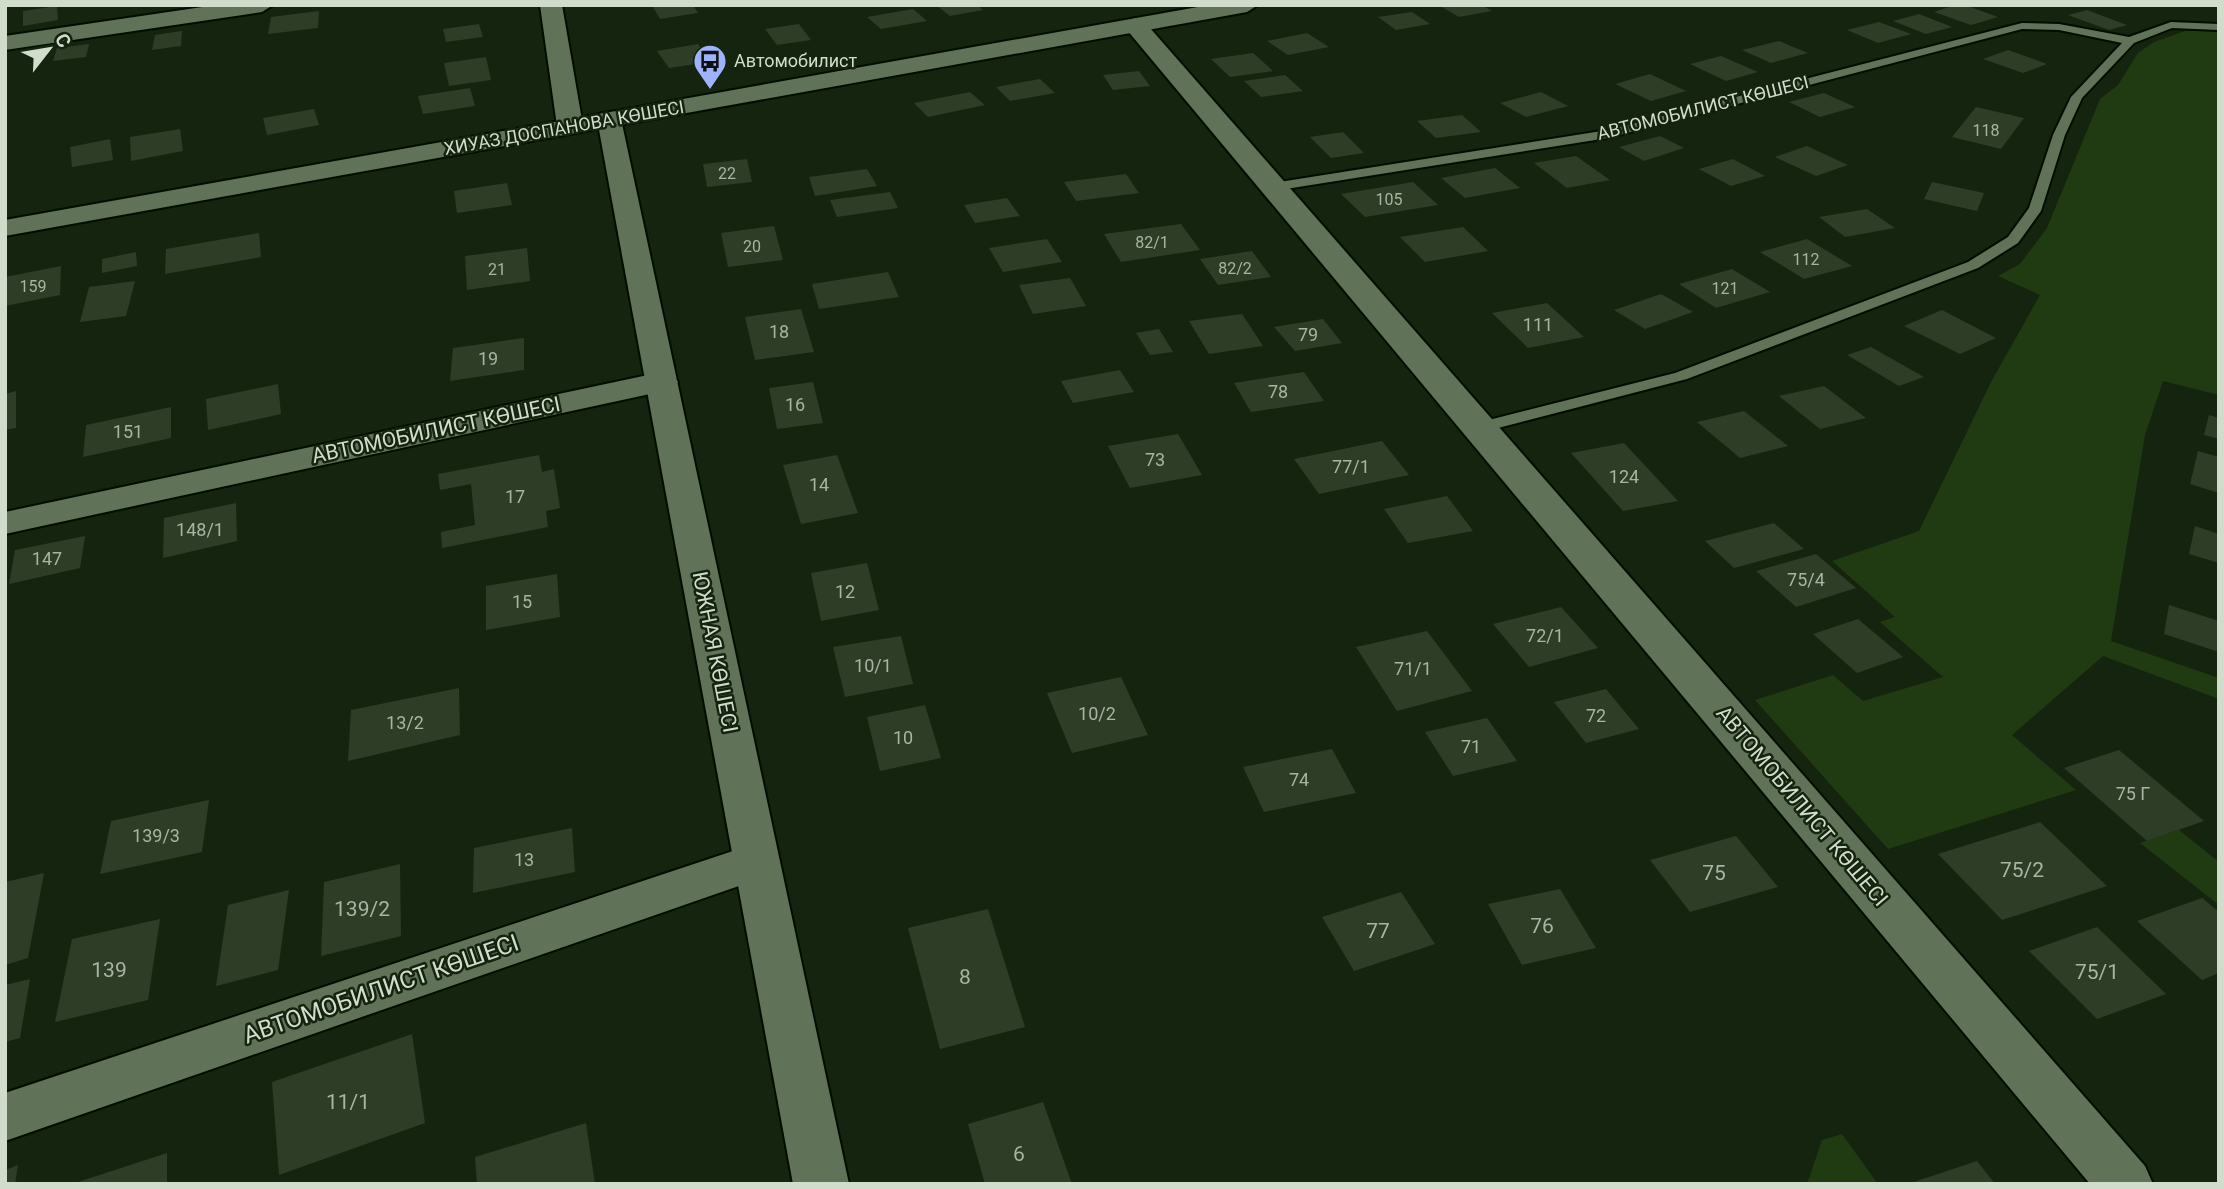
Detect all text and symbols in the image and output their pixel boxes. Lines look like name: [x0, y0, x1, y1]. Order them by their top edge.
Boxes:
north arrow: [14, 14, 84, 84]
text: С: [50, 29, 76, 52]
bus stop icon: Автомобилист: [691, 42, 729, 91]
place label: Автомобилист: [734, 50, 858, 71]
street label: АВТОМОБИЛИСТ КӨШЕСІ: [1595, 71, 1811, 144]
street label: ХИУАЗ ДОСПАНОВА КӨШЕСІ: [442, 96, 686, 159]
house number: 118: [1973, 121, 1999, 140]
house number: 22: [718, 164, 736, 183]
house number: 105: [1376, 190, 1402, 209]
house number: 82/1: [1135, 233, 1169, 252]
house number: 20: [743, 237, 761, 256]
house number: 112: [1793, 250, 1819, 269]
house number: 82/2: [1218, 259, 1252, 278]
house number: 21: [488, 260, 506, 279]
house number: 159: [20, 277, 46, 296]
house number: 121: [1712, 279, 1738, 298]
house number: 111: [1523, 314, 1553, 335]
house number: 18: [769, 321, 789, 342]
house number: 79: [1298, 324, 1318, 345]
house number: 19: [478, 348, 498, 369]
house number: 78: [1268, 381, 1288, 402]
street label: АВТОМОБИЛИСТ КӨШЕСІ: [310, 392, 562, 468]
house number: 16: [785, 394, 805, 415]
house number: 151: [113, 421, 143, 442]
house number: 73: [1145, 449, 1165, 470]
house number: 77/1: [1332, 456, 1370, 477]
house number: 124: [1609, 466, 1639, 487]
house number: 14: [809, 474, 829, 495]
house number: 17: [505, 486, 525, 507]
house number: 148/1: [176, 519, 224, 540]
house number: 147: [32, 548, 62, 569]
street label: ЮЖНАЯ КӨШЕСІ: [688, 569, 742, 735]
house number: 75/4: [1787, 569, 1825, 590]
house number: 12: [835, 581, 855, 602]
house number: 15: [512, 591, 532, 612]
house number: 72/1: [1526, 625, 1564, 646]
house number: 10/1: [854, 655, 892, 676]
house number: 71/1: [1394, 658, 1432, 679]
street label: АВТОМОБИЛИСТ КӨШЕСІ: [1711, 701, 1893, 911]
house number: 10/2: [1078, 703, 1116, 724]
house number: 72: [1586, 705, 1606, 726]
house number: 13/2: [386, 712, 424, 733]
house number: 10: [893, 727, 913, 748]
house number: 71: [1461, 736, 1481, 757]
house number: 74: [1289, 769, 1309, 790]
house number: 75 Г: [2116, 783, 2150, 804]
house number: 139/3: [132, 825, 180, 846]
house number: 13: [514, 849, 534, 870]
house number: 75/2: [2000, 858, 2044, 882]
house number: 75: [1702, 861, 1726, 885]
house number: 139/2: [334, 897, 390, 921]
house number: 76: [1530, 914, 1554, 938]
house number: 77: [1366, 919, 1390, 943]
street label: АВТОМОБИЛИСТ КӨШЕСІ: [239, 929, 523, 1049]
house number: 139: [91, 958, 127, 982]
house number: 75/1: [2075, 960, 2119, 984]
house number: 8: [959, 965, 971, 989]
house number: 11/1: [326, 1090, 370, 1114]
house number: 6: [1013, 1142, 1025, 1166]

